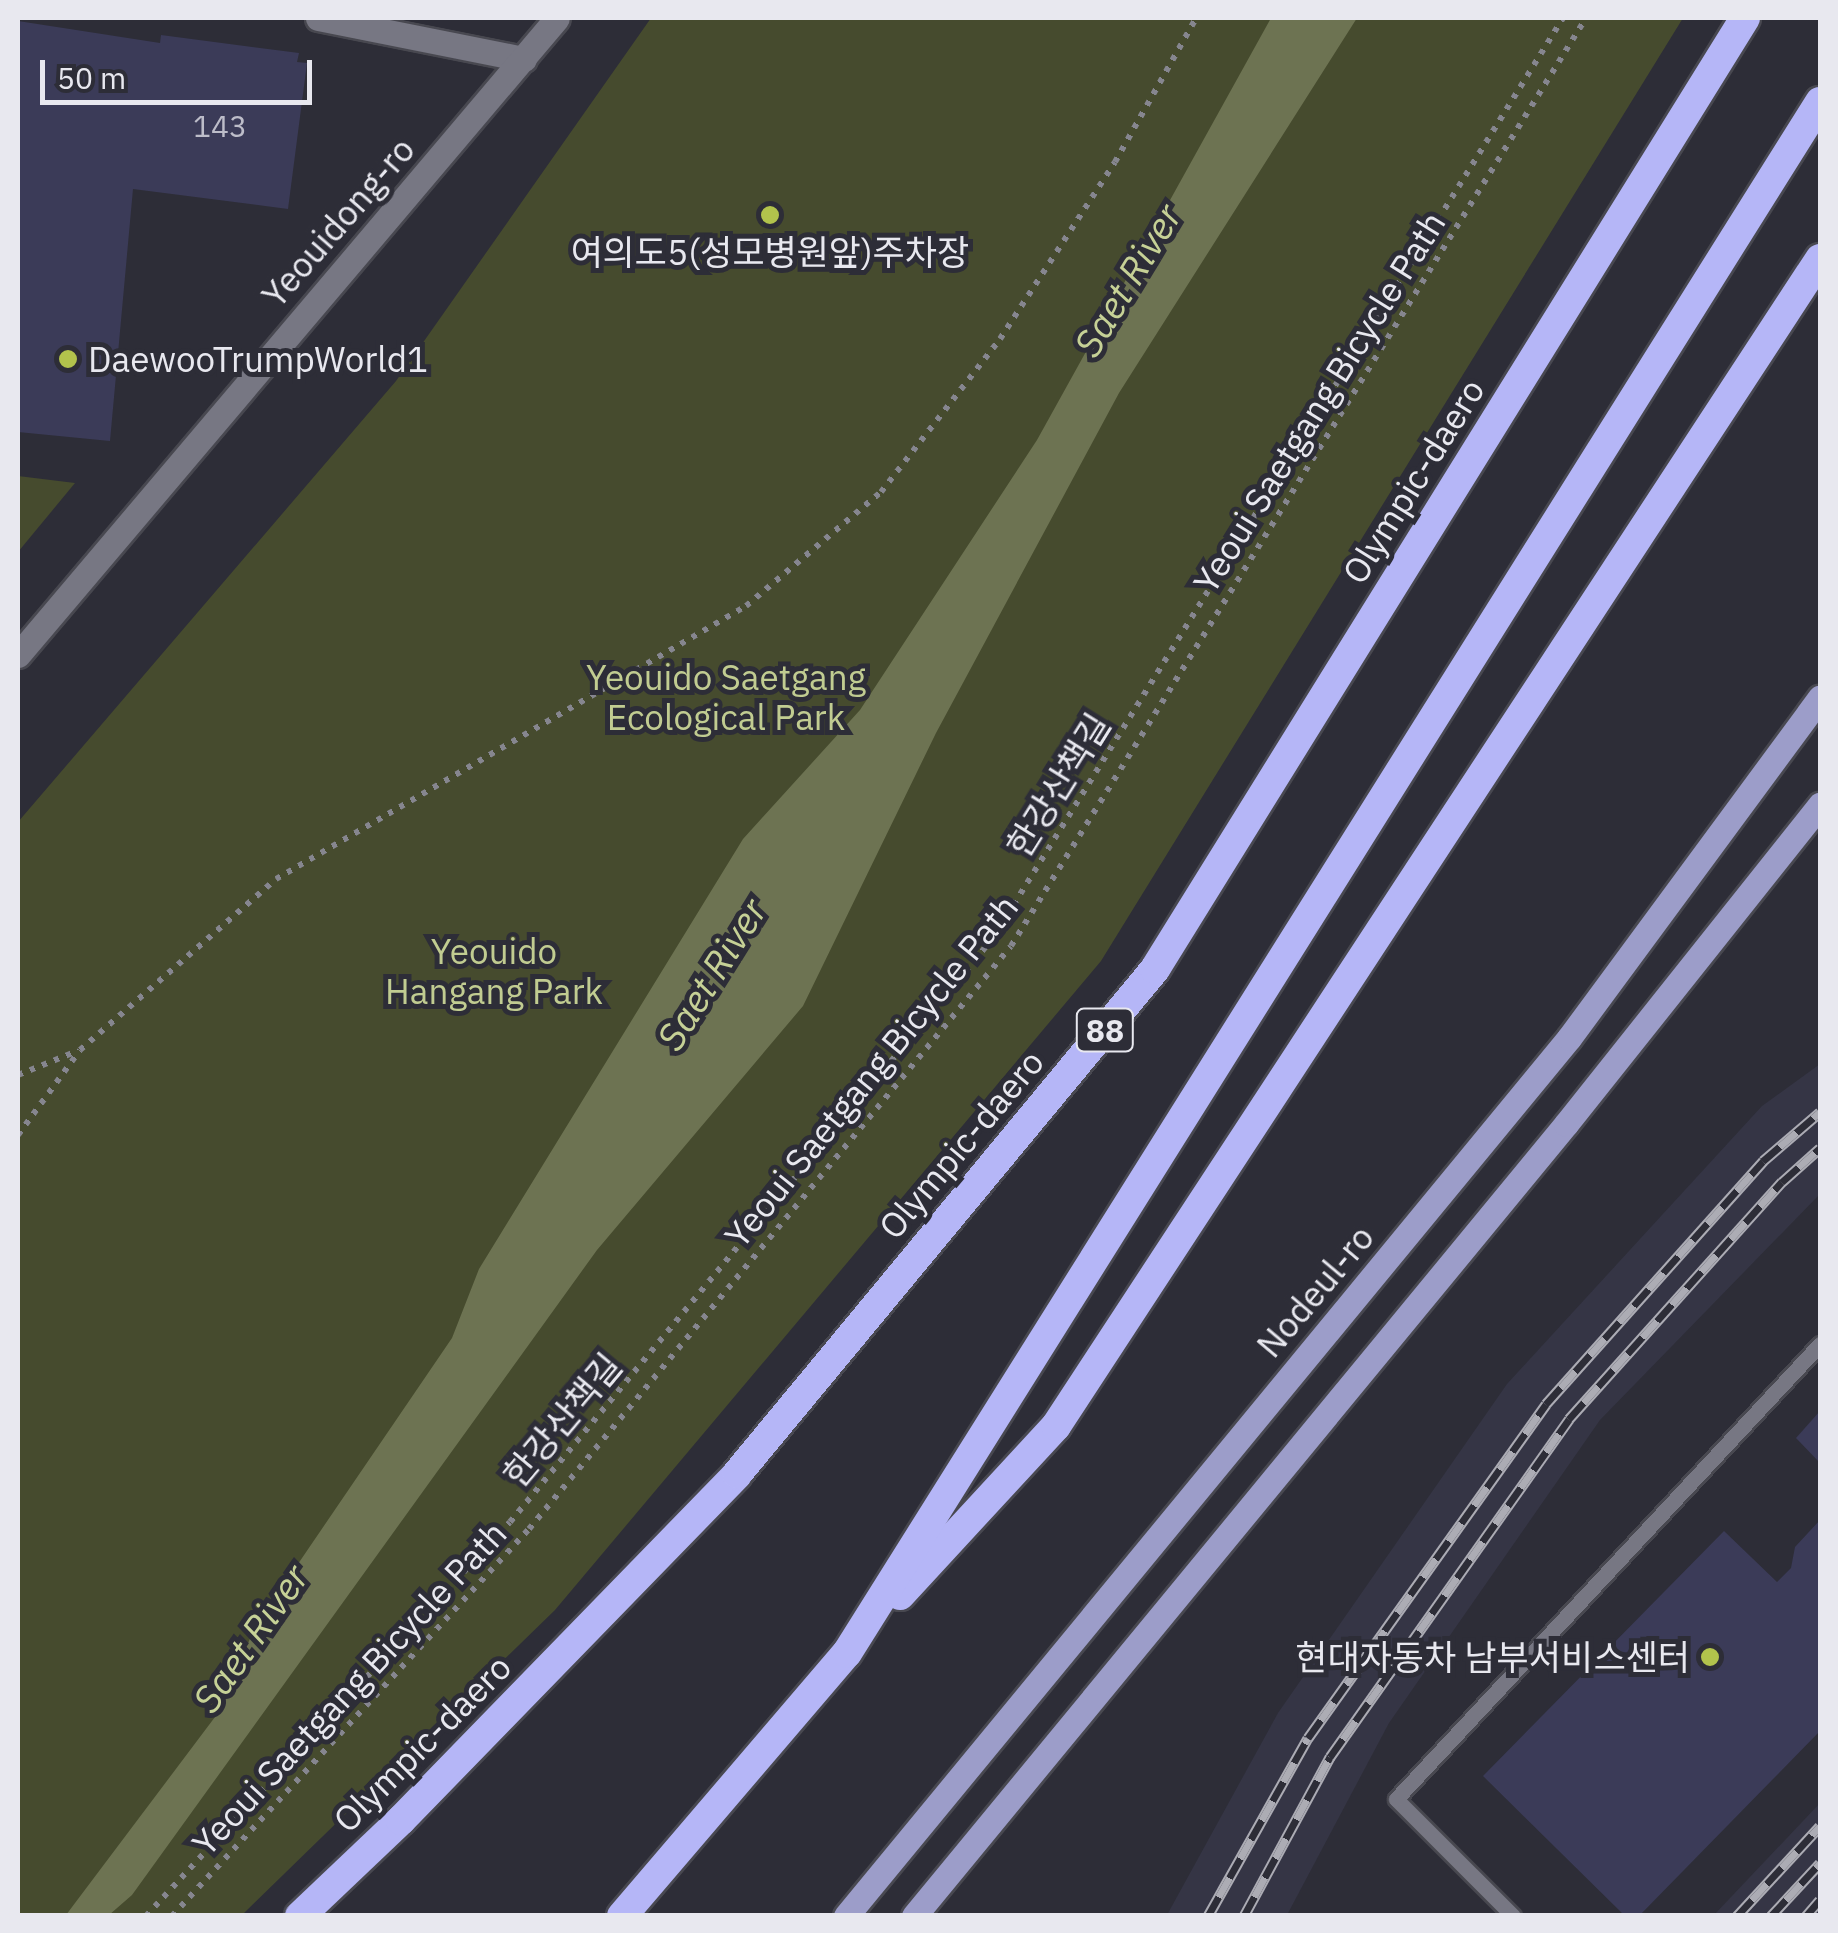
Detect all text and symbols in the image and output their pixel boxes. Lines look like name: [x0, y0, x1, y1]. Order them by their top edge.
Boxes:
scale bar: [45, 40, 318, 102]
text: 50 m: [57, 58, 126, 97]
house number: 143: [193, 108, 247, 144]
street label: Yeouidong-ro: [253, 129, 423, 315]
water label: Saet River: [1064, 195, 1190, 365]
marker: 여의도5(성모병원앞)주차장: [759, 204, 781, 226]
street label: Yeoui Saetgang Bicycle Path: [1184, 204, 1454, 600]
place label: 여의도5(성모병원앞)주차장: [571, 231, 969, 273]
place label: DaewooTrumpWorld1: [88, 338, 428, 380]
marker: DaewooTrumpWorld1: [57, 348, 79, 370]
street label: Olympic-daero: [1333, 371, 1493, 591]
park label: Yeouido Saetgang Ecological Park: [586, 656, 866, 738]
street label: 한강산책길: [998, 706, 1118, 864]
street label: Yeoui Saetgang Bicycle Path: [716, 886, 1026, 1256]
water label: Saet River: [647, 890, 775, 1058]
park label: Yeouido Hangang Park: [385, 930, 603, 1012]
road number: 88: [1075, 1003, 1135, 1057]
street label: Olympic-daero: [870, 1041, 1052, 1247]
street label: Nodeul-ro: [1248, 1217, 1382, 1365]
street label: 한강산책길: [494, 1345, 630, 1495]
street label: Yeoui Saetgang Bicycle Path: [183, 1512, 515, 1864]
water label: Saet River: [183, 1555, 317, 1721]
place label: 현대자동차 남부서비스센터: [1295, 1636, 1690, 1678]
street label: Olympic-daero: [325, 1646, 519, 1840]
marker: 현대자동차 남부서비스센터: [1699, 1646, 1721, 1668]

